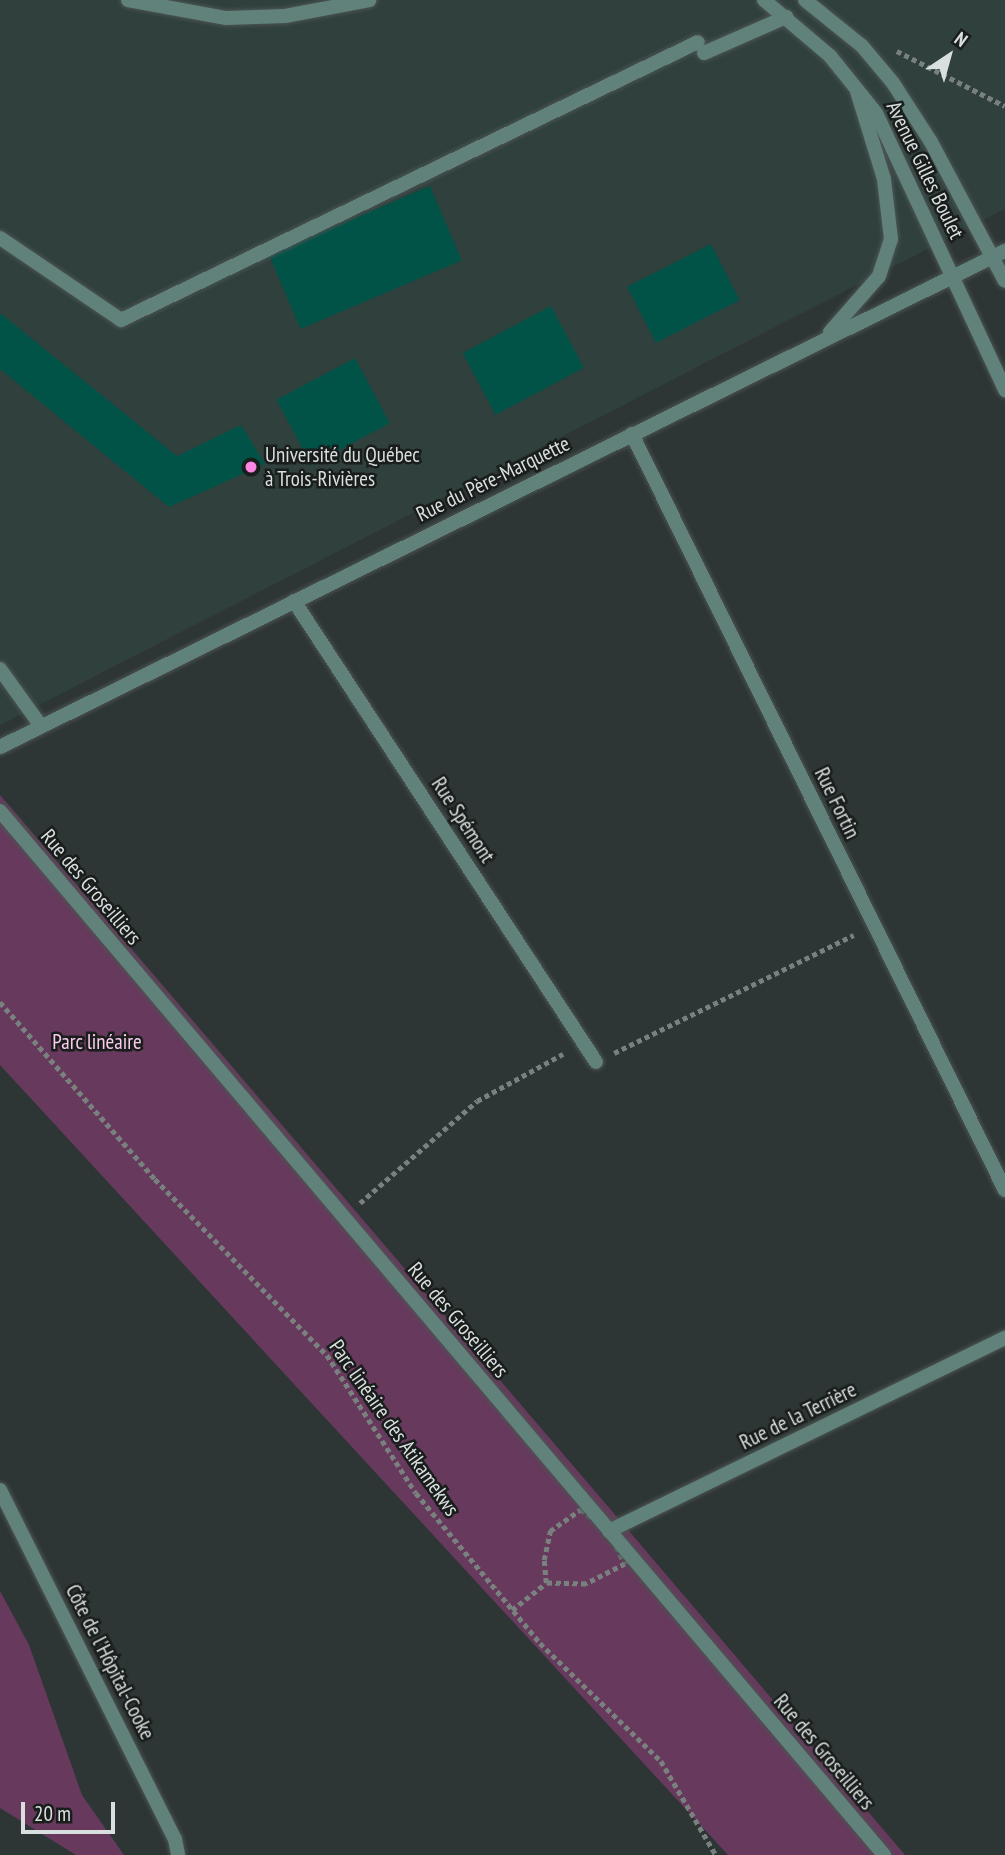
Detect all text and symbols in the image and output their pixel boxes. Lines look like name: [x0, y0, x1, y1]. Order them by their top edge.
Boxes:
north arrow: [914, 21, 984, 91]
text: N: [950, 26, 973, 52]
street label: Avenue Gilles Boulet: [881, 97, 969, 243]
street label: Rue du Père-Marquette: [412, 431, 574, 527]
place label: Université du Québec à Trois-Rivières: [265, 442, 420, 492]
marker: Université du Québec à Trois-Rivières: [243, 459, 259, 475]
street label: Rue Fortin: [809, 763, 865, 843]
street label: Rue Spémont: [426, 773, 500, 867]
street label: Rue des Groseilliers: [35, 824, 147, 950]
park label: Parc linéaire: [52, 1029, 142, 1055]
street label: Rue des Groseilliers: [402, 1257, 514, 1383]
street label: Parc linéaire des Atikamekws: [323, 1335, 465, 1521]
street label: Rue de la Terrière: [735, 1377, 861, 1455]
street label: Côte de l'Hôpital-Cooke: [60, 1580, 160, 1744]
street label: Rue des Groseilliers: [768, 1689, 880, 1815]
scale bar: [24, 1788, 119, 1832]
text: 20 m: [34, 1800, 71, 1827]

